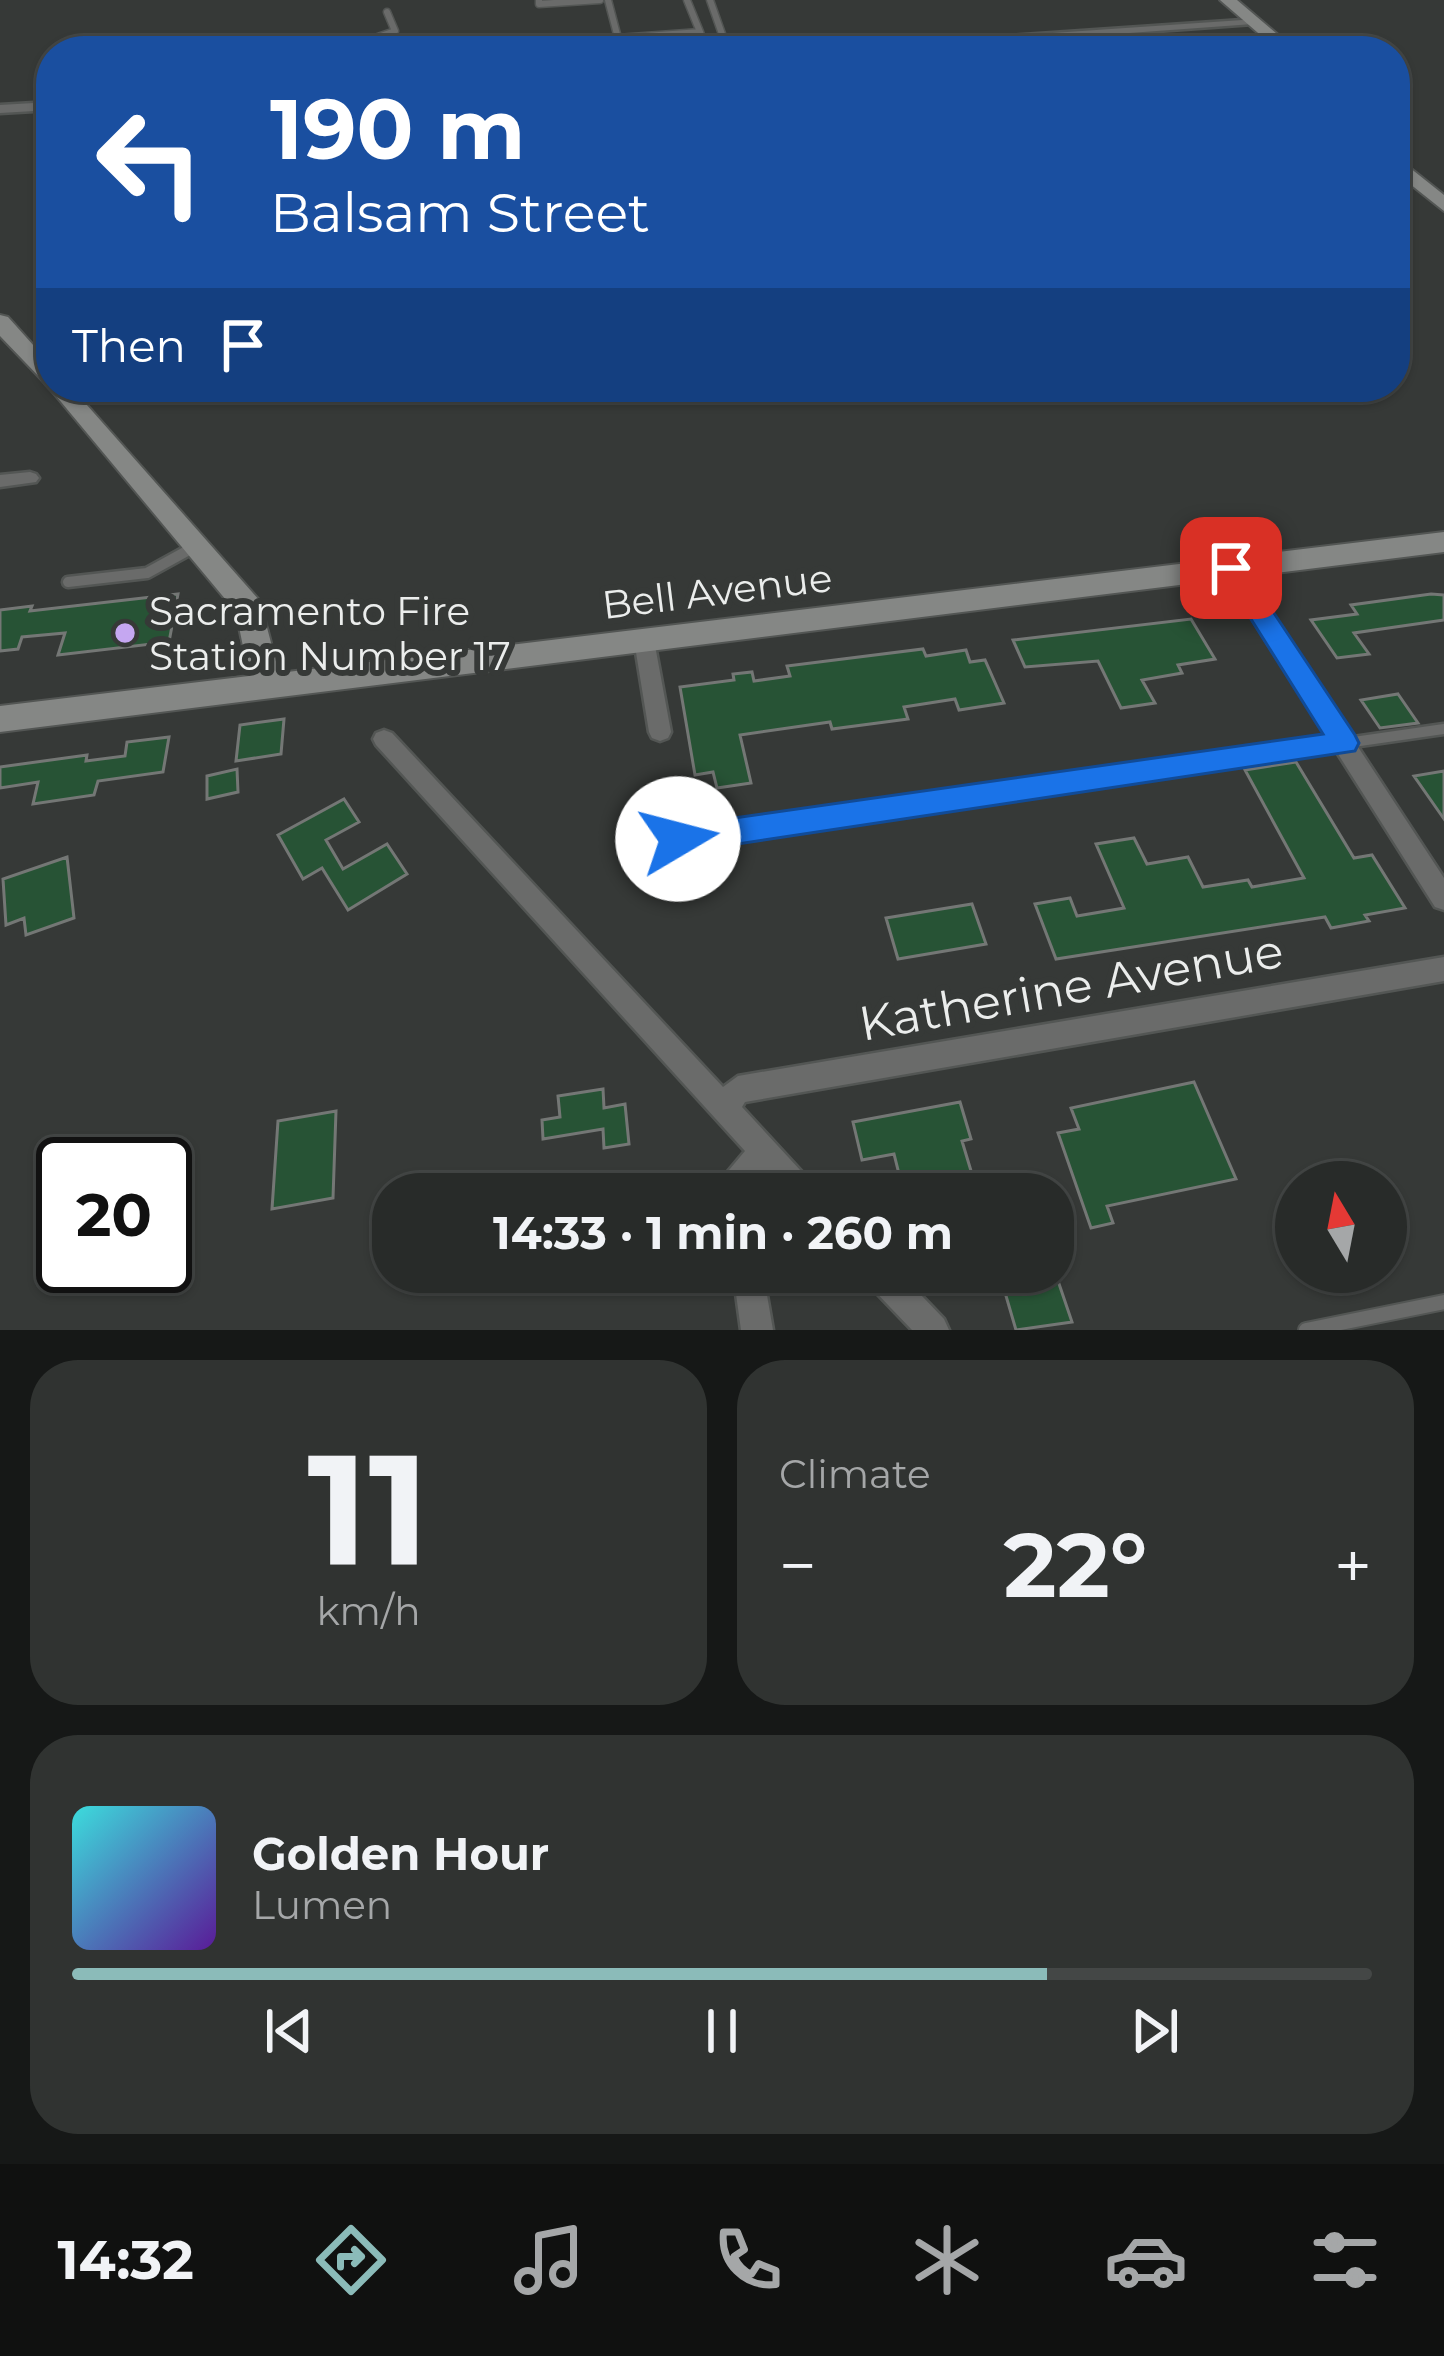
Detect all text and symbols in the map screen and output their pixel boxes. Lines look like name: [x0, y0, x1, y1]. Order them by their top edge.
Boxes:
text: 190 m: [270, 78, 525, 180]
icon: left: [72, 84, 228, 240]
text: Balsam Street: [270, 180, 650, 246]
icon: arrive: [210, 312, 276, 378]
text: Then: [72, 318, 186, 373]
pin: [1180, 517, 1282, 619]
icon: arrive: [1198, 535, 1264, 601]
street label: Bell Avenue: [599, 553, 835, 629]
place label: Sacramento Fire Station Number 17: [149, 587, 511, 680]
marker: Sacramento Fire Station Number 17: [112, 620, 138, 646]
position arrow: [615, 776, 741, 902]
street label: Katherine Avenue: [854, 921, 1288, 1053]
speed limit sign: 20: [36, 1137, 192, 1293]
north arrow: [1275, 1161, 1407, 1293]
map controls: [1275, 1161, 1407, 1293]
text: 14:33 · 1 min · 260 m: [493, 1205, 953, 1260]
text: 11: [307, 1414, 430, 1604]
text: Climate: [779, 1450, 931, 1498]
text: 22°: [1004, 1510, 1147, 1620]
text: −: [779, 1525, 817, 1606]
text: +: [1334, 1525, 1372, 1606]
text: km/h: [316, 1587, 421, 1635]
text: Golden Hour: [252, 1826, 549, 1881]
text: Lumen: [252, 1881, 392, 1929]
icon: previous: [256, 1998, 322, 2064]
icon: pause: [689, 1998, 755, 2064]
icon: next: [1122, 1998, 1188, 2064]
icon: directions: [309, 2218, 393, 2302]
icon: music: [507, 2218, 591, 2302]
icon: phone: [706, 2218, 790, 2302]
icon: climate: [905, 2218, 989, 2302]
icon: car: [1104, 2218, 1188, 2302]
icon: filters: [1303, 2218, 1387, 2302]
text: 14:32: [57, 2227, 194, 2293]

